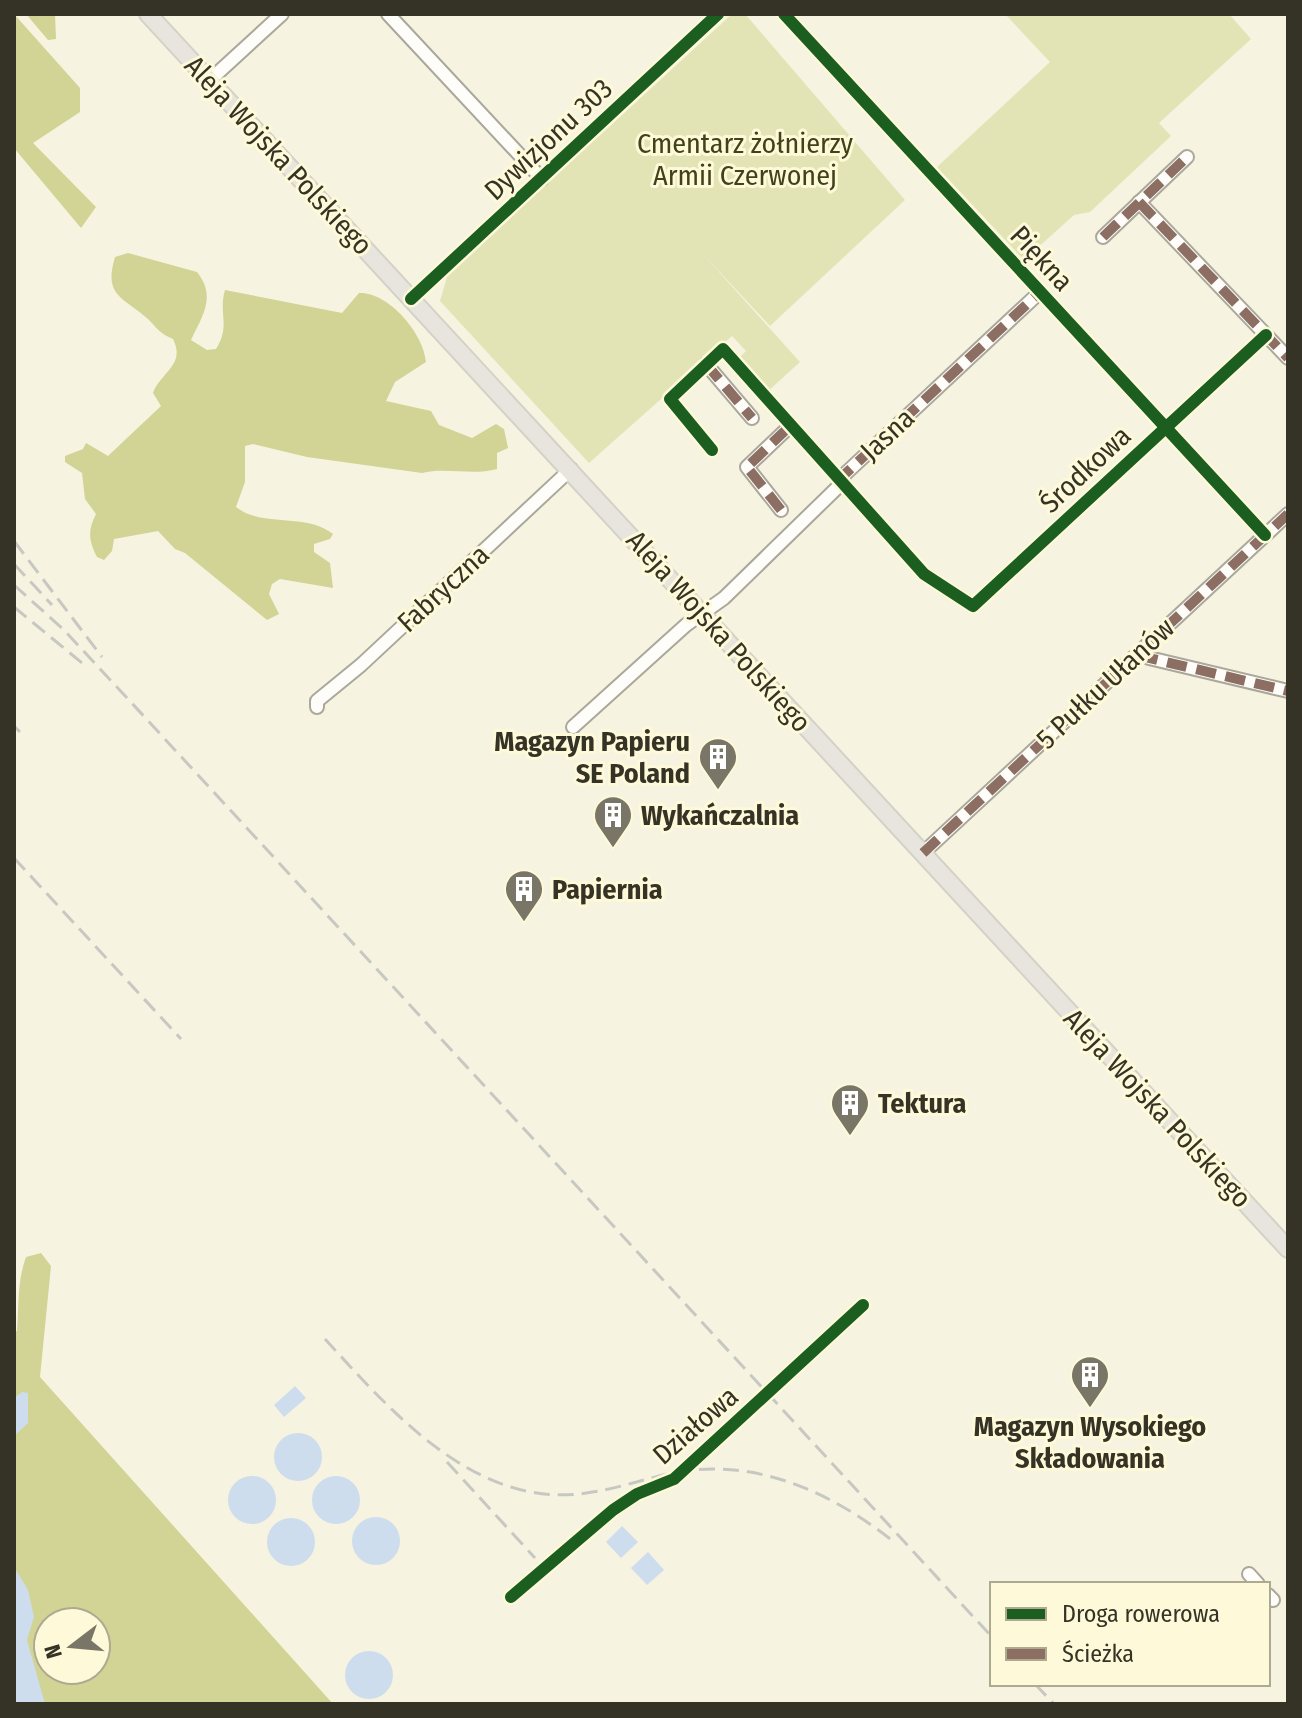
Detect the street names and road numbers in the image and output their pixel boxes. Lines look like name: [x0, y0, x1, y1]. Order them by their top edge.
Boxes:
street label: Aleja Wojska Polskiego: [178, 49, 379, 262]
street label: Dywizjonu 303: [478, 72, 619, 207]
street label: Piękna: [1003, 219, 1080, 298]
street label: Jasna: [854, 401, 921, 467]
street label: Środkowa: [1033, 419, 1137, 520]
street label: Aleja Wojska Polskiego: [619, 524, 818, 739]
street label: Fabryczna: [391, 538, 496, 639]
street label: 5 Pułku Ułanów: [1030, 611, 1181, 756]
street label: Aleja Wojska Polskiego: [1057, 1002, 1258, 1215]
street label: Działowa: [646, 1380, 745, 1471]

